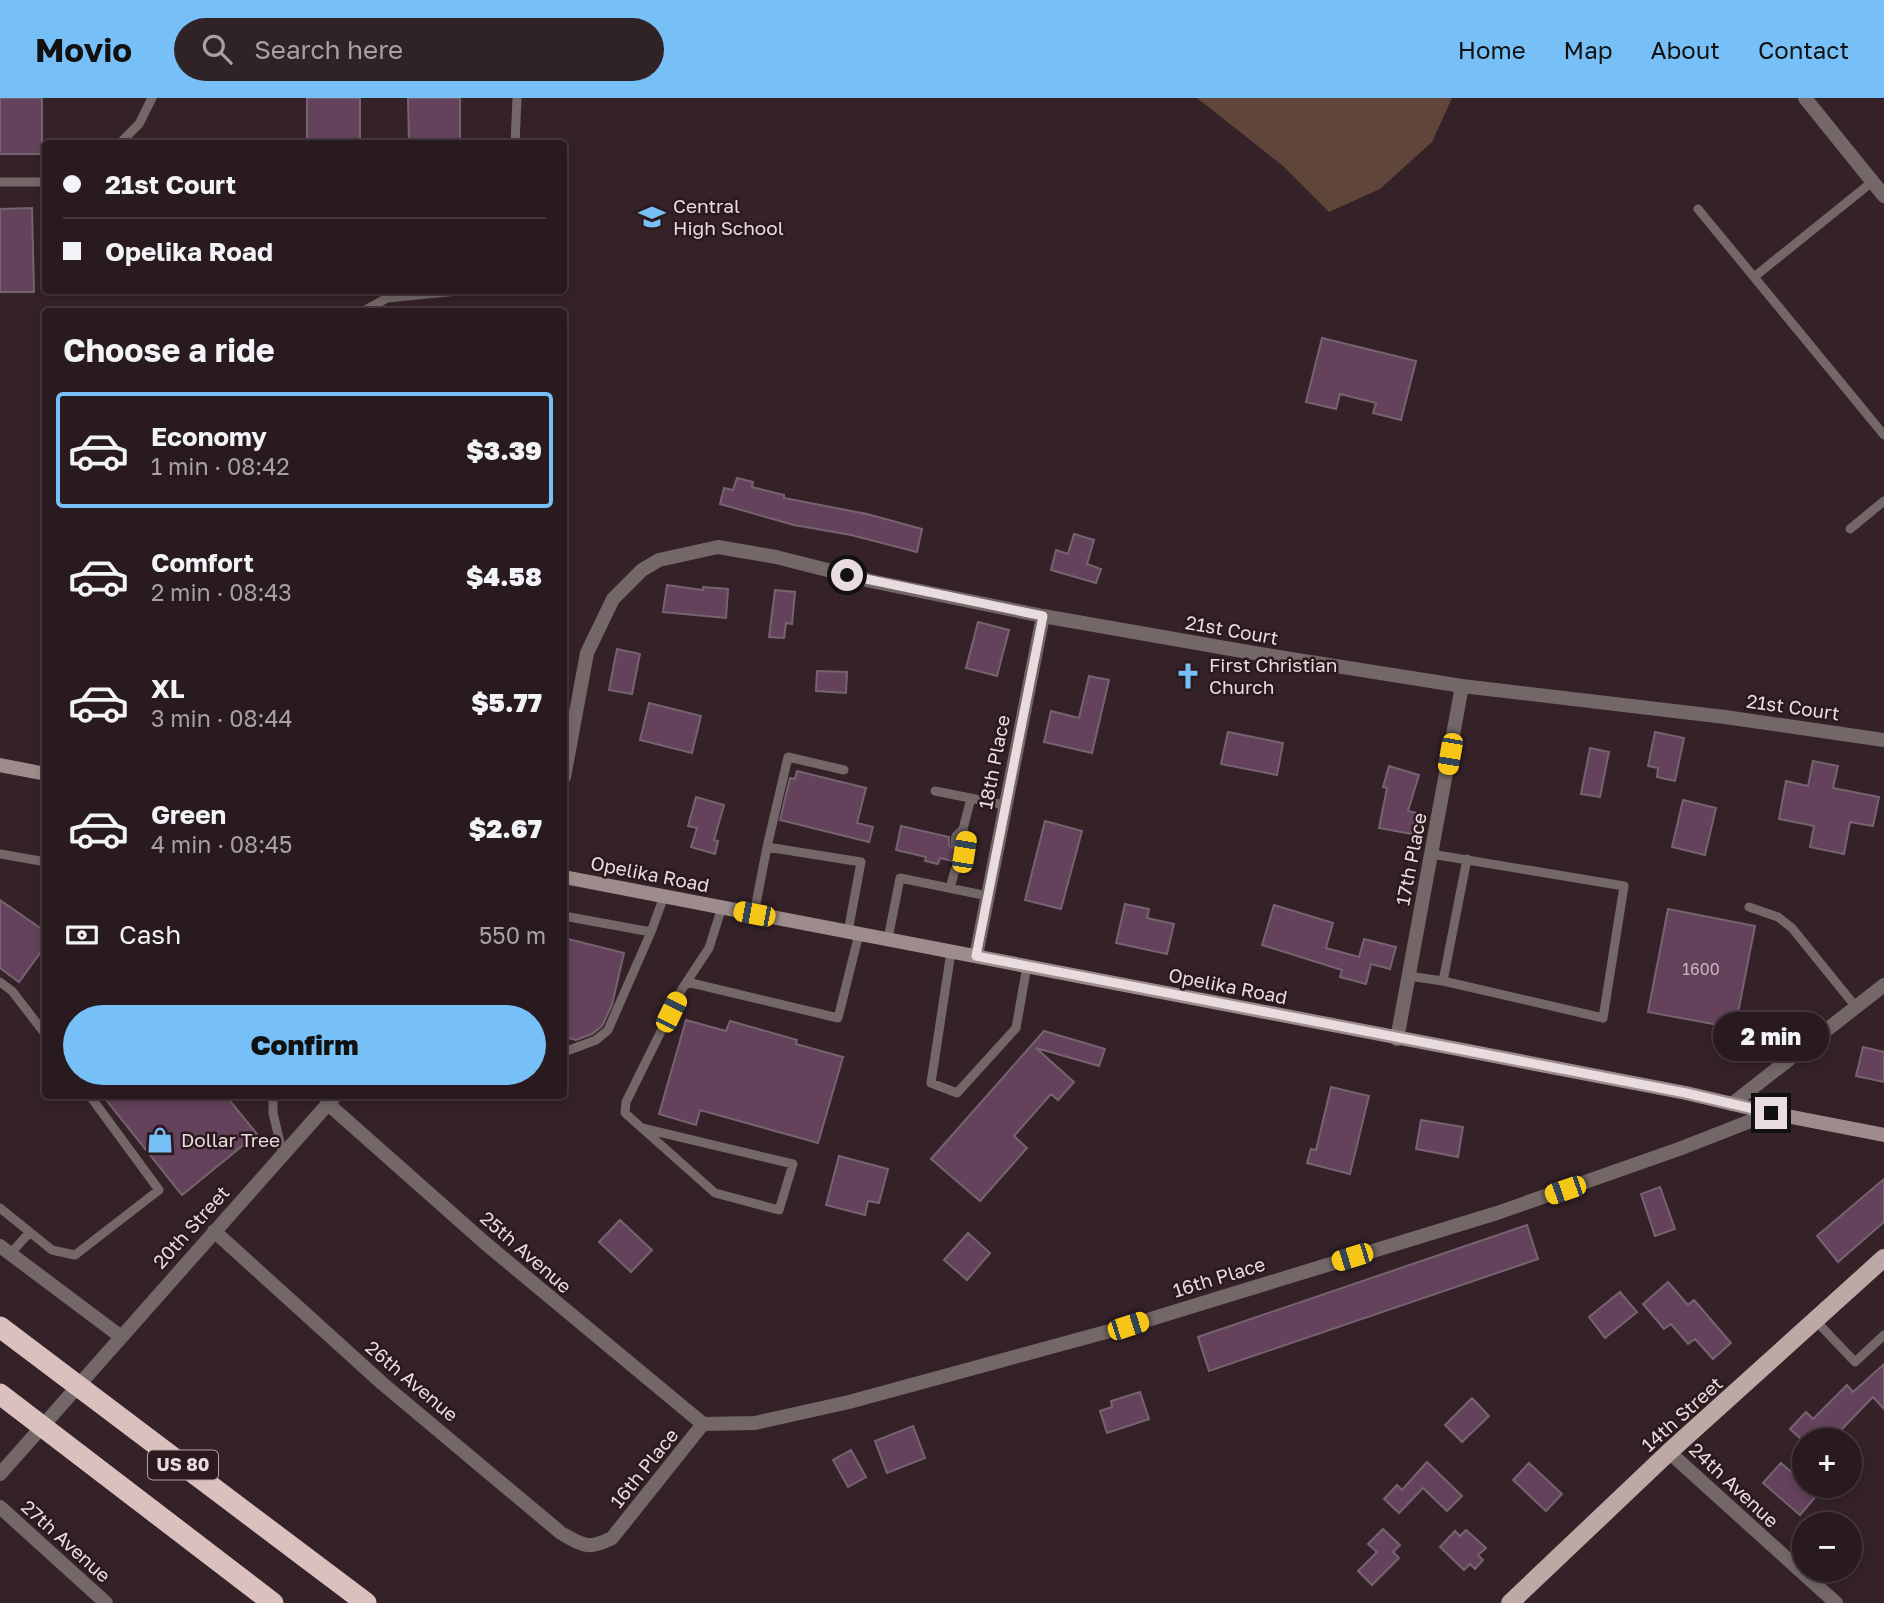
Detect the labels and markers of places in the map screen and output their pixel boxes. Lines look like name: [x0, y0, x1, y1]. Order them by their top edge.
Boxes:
place label: Central High School: [673, 194, 784, 239]
school or university icon: Central High School: [637, 202, 667, 232]
place label: First Christian Church: [1209, 653, 1338, 698]
church icon: First Christian Church: [1173, 661, 1203, 691]
shop icon: Dollar Tree: [145, 1125, 175, 1155]
place label: Dollar Tree: [181, 1128, 280, 1151]

